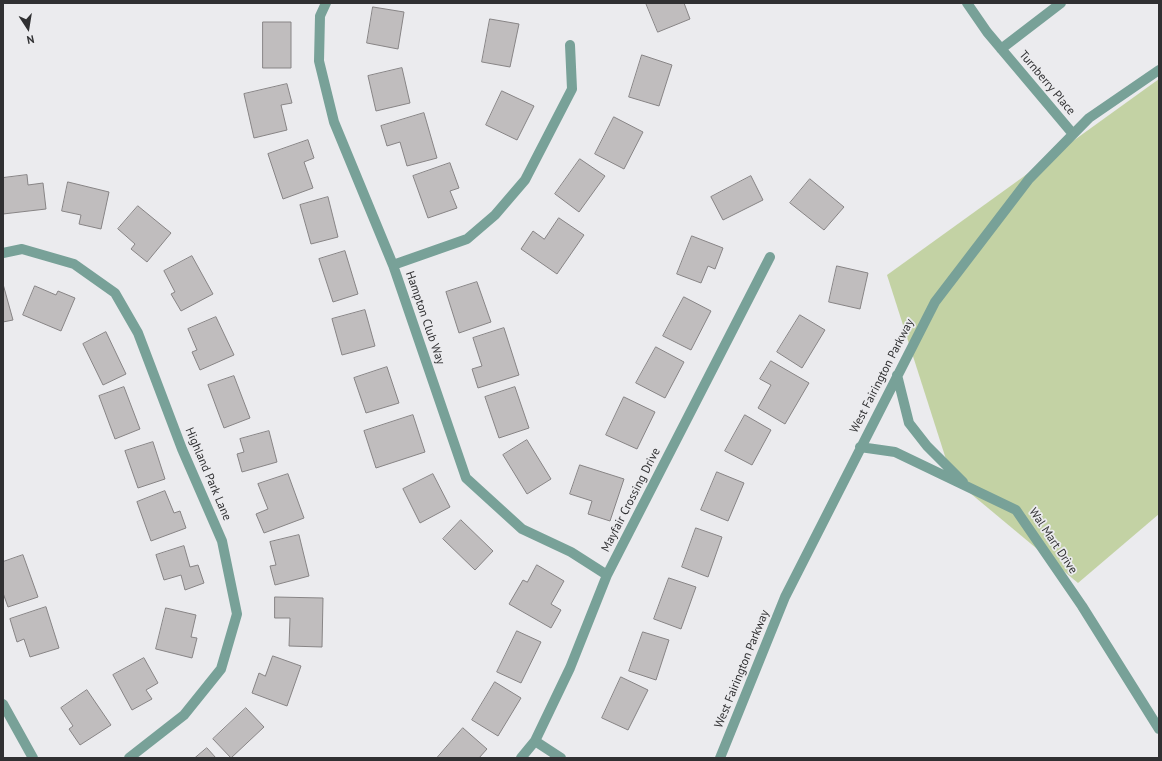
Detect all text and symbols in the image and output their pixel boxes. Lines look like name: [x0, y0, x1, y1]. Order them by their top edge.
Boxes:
north arrow: [8, 8, 48, 48]
text: N: [26, 32, 35, 47]
street label: Turnberry Place: [1016, 48, 1078, 118]
street label: Hampton Club Way: [402, 269, 448, 367]
street label: West Fairington Parkway: [847, 317, 917, 435]
street label: Highland Park Lane: [182, 425, 234, 523]
street label: Mayfair Crossing Drive: [599, 446, 663, 554]
street label: Wal Mart Drive: [1026, 505, 1080, 577]
street label: West Fairington Parkway: [712, 608, 772, 730]

